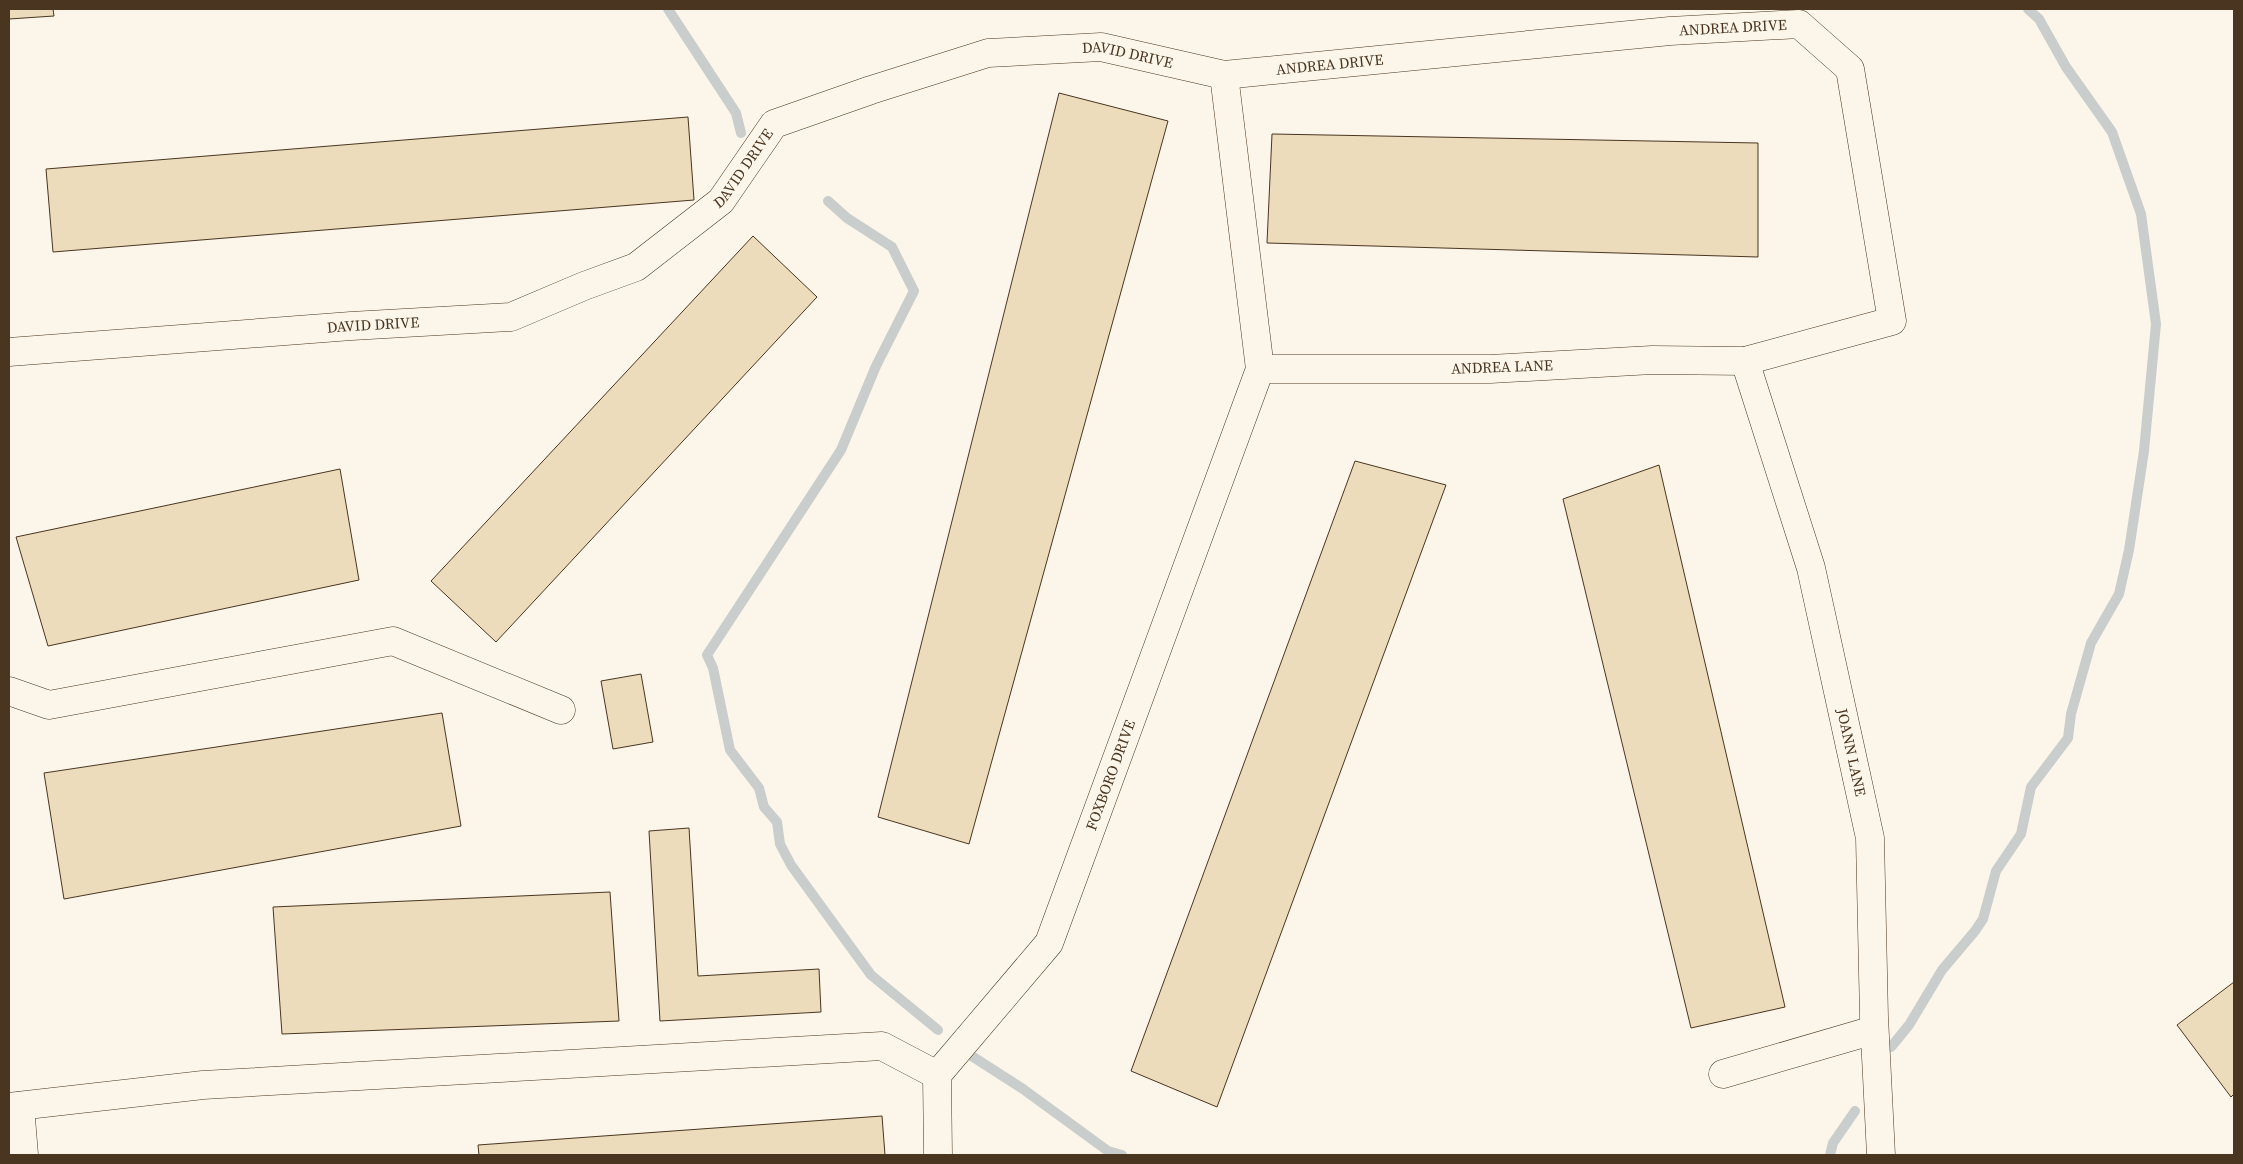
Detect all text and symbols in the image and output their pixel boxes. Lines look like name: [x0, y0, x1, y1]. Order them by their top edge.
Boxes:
street label: ANDREA DRIVE: [1678, 14, 1787, 40]
street label: DAVID DRIVE: [1082, 36, 1175, 73]
street label: ANDREA DRIVE: [1275, 48, 1384, 80]
street label: DAVID DRIVE: [709, 124, 778, 213]
street label: DAVID DRIVE: [326, 311, 420, 338]
street label: ANDREA LANE: [1451, 354, 1553, 379]
street label: JOANN LANE: [1832, 705, 1872, 798]
street label: FOXBORO DRIVE: [1080, 717, 1140, 833]

